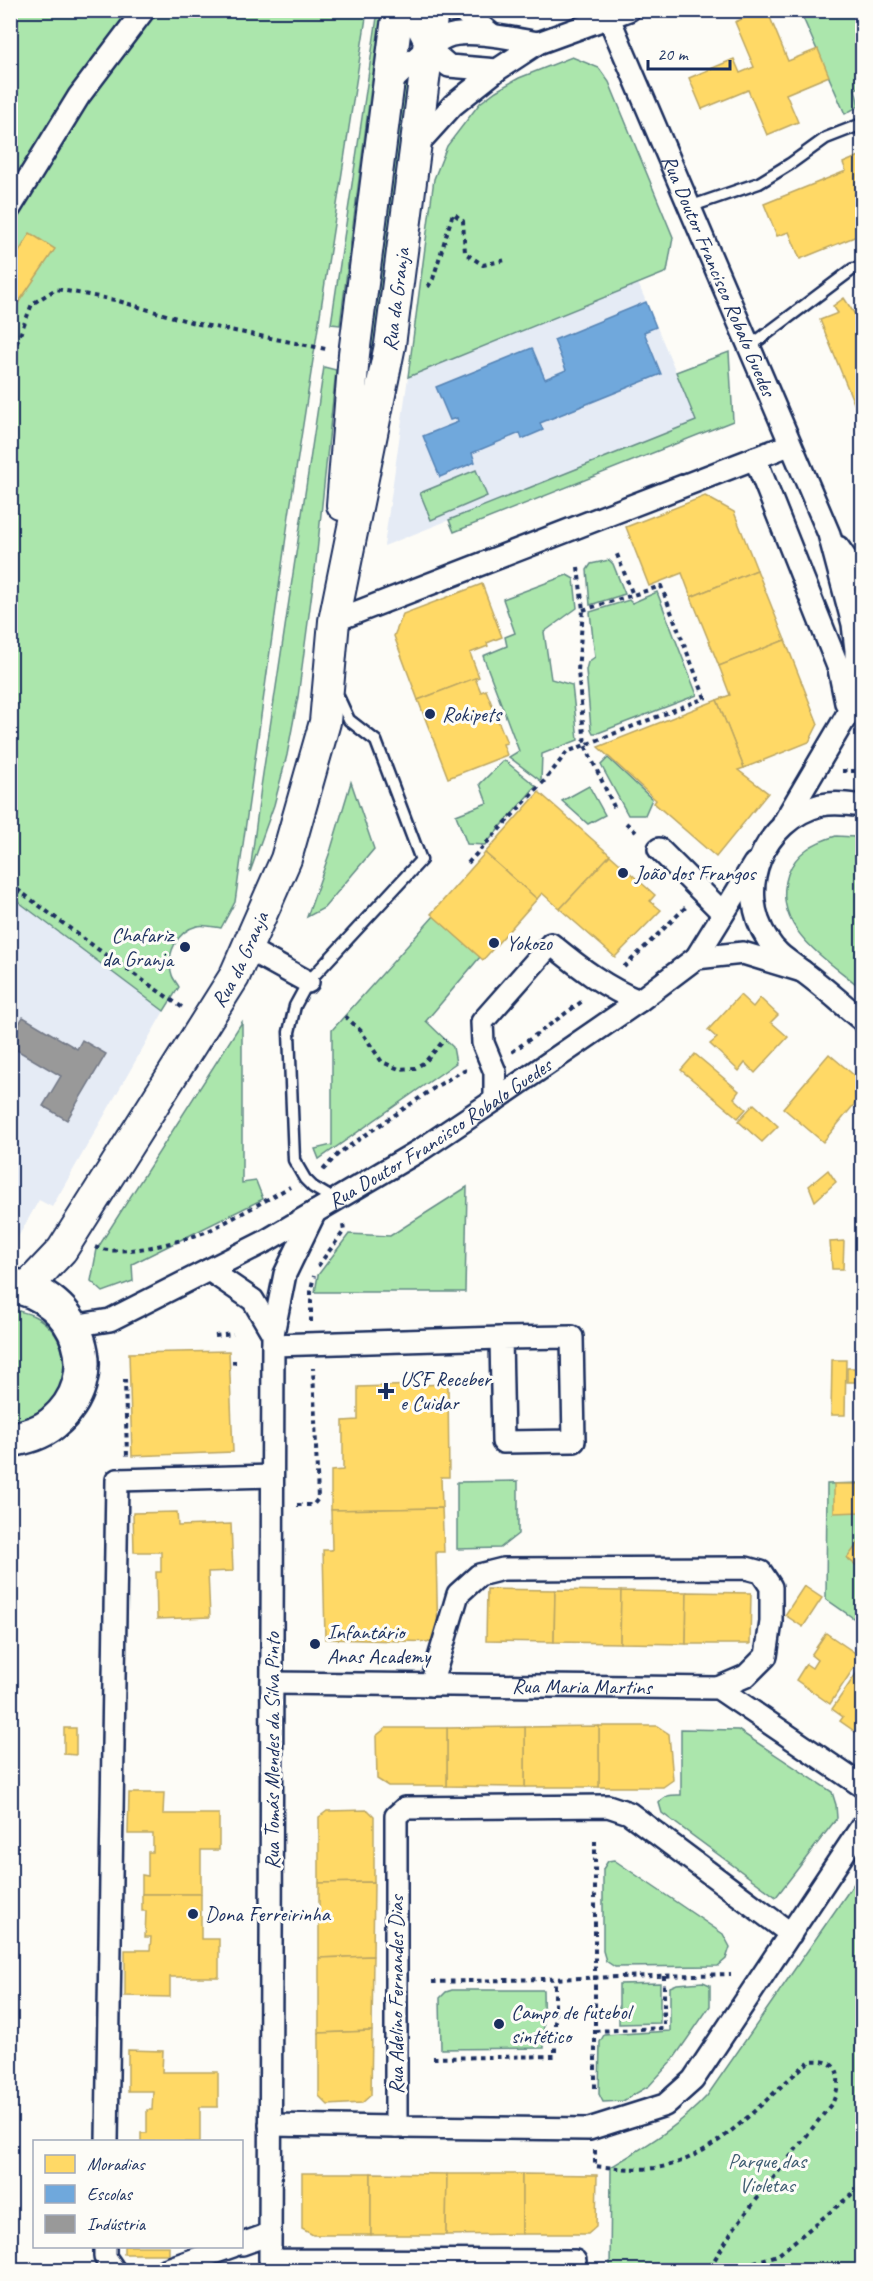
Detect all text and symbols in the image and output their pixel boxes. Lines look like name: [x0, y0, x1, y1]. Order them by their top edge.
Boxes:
scale bar: [648, 33, 730, 71]
text: 20 m: [657, 43, 690, 65]
street label: Rua Doutor Francisco Robalo Guedes: [656, 151, 782, 402]
street label: Rua da Granja: [376, 245, 416, 353]
place label: Rokipets: [442, 701, 503, 727]
marker: Rokipets: [423, 707, 437, 721]
place label: João dos Frangos: [634, 860, 757, 886]
marker: João dos Frangos: [616, 866, 630, 880]
street label: Rua da Granja: [205, 906, 275, 1012]
place label: Chafariz da Granja: [102, 922, 175, 972]
place label: Yokozo: [506, 930, 553, 956]
marker: Yokozo: [487, 936, 501, 950]
marker: Chafariz da Granja: [178, 940, 192, 954]
street label: Rua Doutor Francisco Robalo Guedes: [324, 1051, 558, 1214]
place label: USF Receber e Cuidar: [400, 1366, 492, 1416]
marker: USF Receber e Cuidar: [377, 1382, 395, 1400]
place label: Infantário Anas Academy: [327, 1619, 432, 1669]
street label: Rua Tomás Mendes da Silva Pinto: [259, 1631, 285, 1870]
marker: Infantário Anas Academy: [308, 1637, 322, 1651]
street label: Rua Maria Martins: [512, 1673, 654, 1700]
street label: Rua Adelino Fernandes Dias: [383, 1894, 409, 2094]
place label: Dona Ferreirinha: [205, 1901, 332, 1927]
marker: Dona Ferreirinha: [186, 1907, 200, 1921]
place label: Campo de futebol sintético: [511, 1999, 634, 2049]
marker: Campo de futebol sintético: [492, 2017, 506, 2031]
legend: [33, 2140, 243, 2248]
park label: Parque das Violetas: [728, 2148, 808, 2198]
text: Moradias: [87, 2153, 146, 2175]
text: Escolas: [87, 2183, 134, 2205]
text: Indústria: [87, 2213, 147, 2235]

